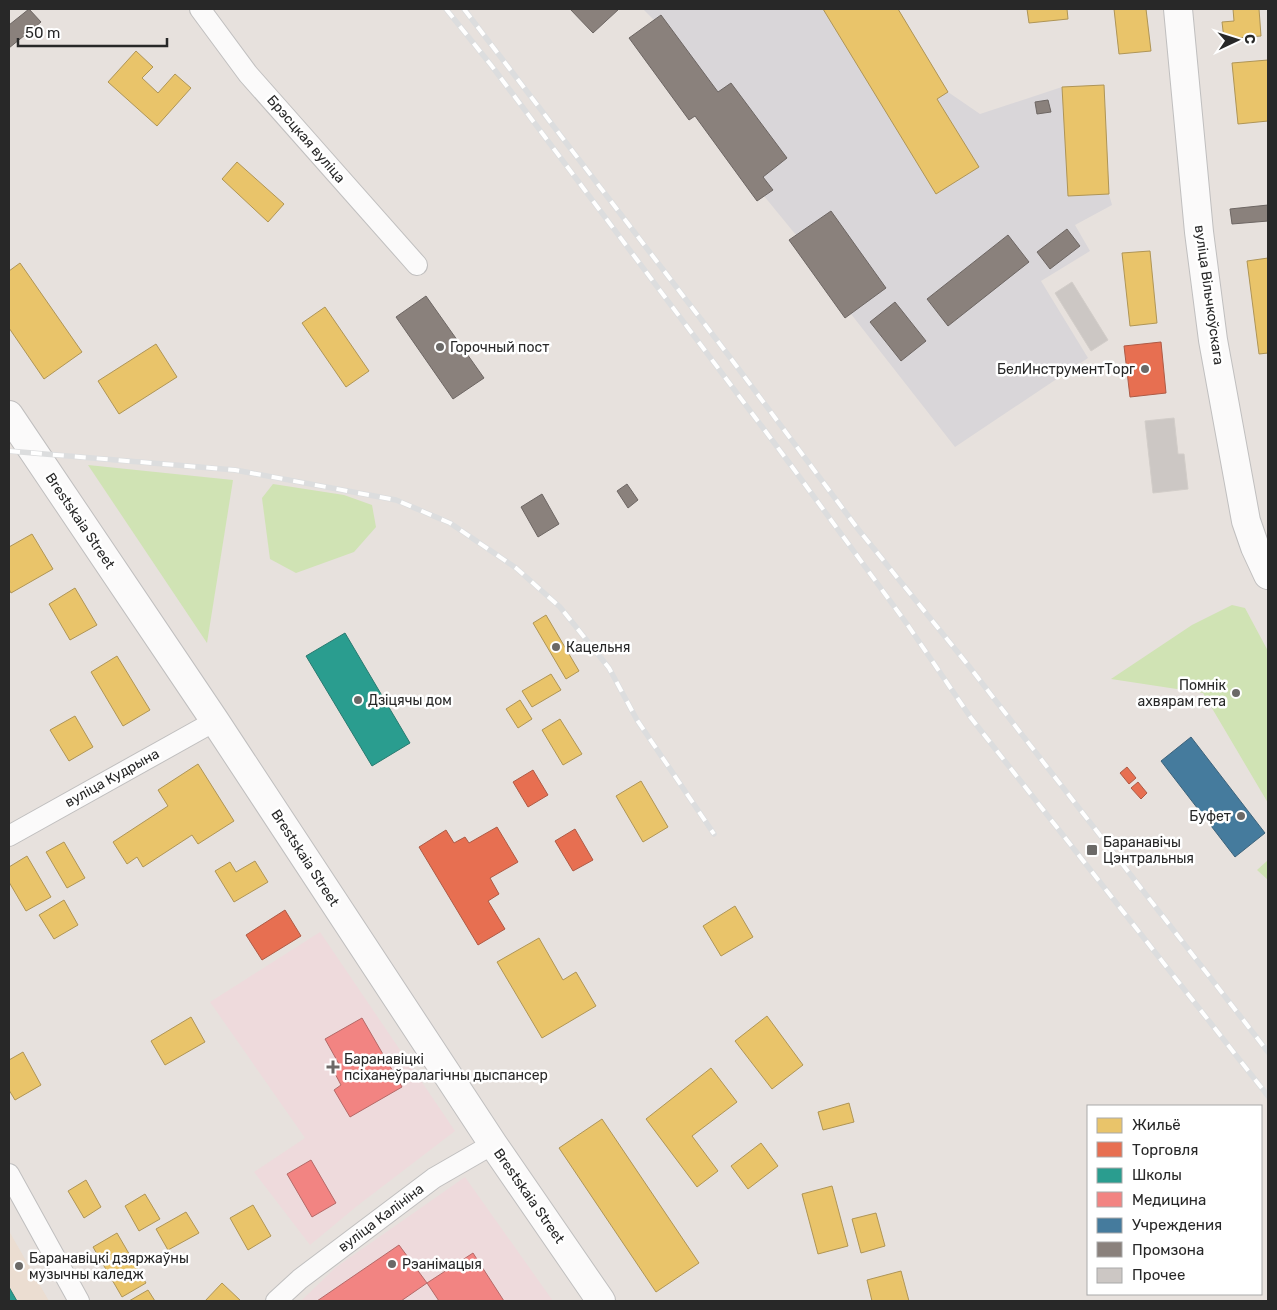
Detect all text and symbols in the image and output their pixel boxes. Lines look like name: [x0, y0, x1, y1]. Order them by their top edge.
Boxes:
scale bar: [18, 15, 166, 47]
north arrow: [1212, 15, 1262, 65]
text: 50 m: [25, 24, 60, 42]
text: С: [1241, 34, 1258, 45]
street label: Брэсцкая вуліца: [263, 92, 349, 186]
street label: вуліца Вільчкоўскага: [1191, 224, 1227, 366]
place label: Горочный пост: [450, 339, 549, 356]
marker: Горочный пост: [434, 341, 446, 353]
place label: БелИнструментТорг: [997, 361, 1135, 378]
marker: БелИнструментТорг: [1139, 363, 1151, 375]
street label: Brestskaia Street: [42, 470, 119, 573]
place label: Кацельня: [566, 639, 630, 656]
marker: Кацельня: [550, 641, 562, 653]
place label: Помнік ахвярам гета: [1138, 677, 1226, 710]
marker: Помнік ахвярам гета: [1230, 687, 1242, 699]
place label: Дзіцячы дом: [368, 692, 452, 709]
marker: Дзіцячы дом: [352, 694, 364, 706]
street label: вуліца Кудрына: [62, 745, 162, 811]
street label: Brestskaia Street: [267, 806, 343, 910]
place label: Буфет: [1189, 808, 1231, 825]
marker: Буфет: [1235, 810, 1247, 822]
place label: Баранавічы Цэнтральныя: [1103, 834, 1194, 867]
marker: Баранавічы Цэнтральныя: [1085, 843, 1099, 857]
place label: Баранавіцкі псіханеўралагічны дыспансер: [344, 1051, 548, 1084]
marker: Баранавіцкі псіханеўралагічны дыспансер: [326, 1060, 340, 1074]
legend: [1087, 1105, 1262, 1295]
text: Жильё: [1132, 1116, 1181, 1134]
text: Торговля: [1132, 1141, 1198, 1159]
street label: Brestskaia Street: [490, 1145, 568, 1247]
text: Школы: [1132, 1166, 1182, 1184]
street label: вуліца Калініна: [335, 1180, 427, 1256]
text: Медицина: [1132, 1191, 1206, 1209]
text: Учреждения: [1132, 1216, 1222, 1234]
text: Промзона: [1132, 1241, 1204, 1259]
place label: Баранавіцкі дзяржаўны музычны каледж: [29, 1250, 189, 1283]
place label: Рэанімацыя: [402, 1256, 482, 1273]
marker: Рэанімацыя: [386, 1258, 398, 1270]
marker: Баранавіцкі дзяржаўны музычны каледж: [13, 1260, 25, 1272]
text: Прочее: [1132, 1266, 1185, 1284]

